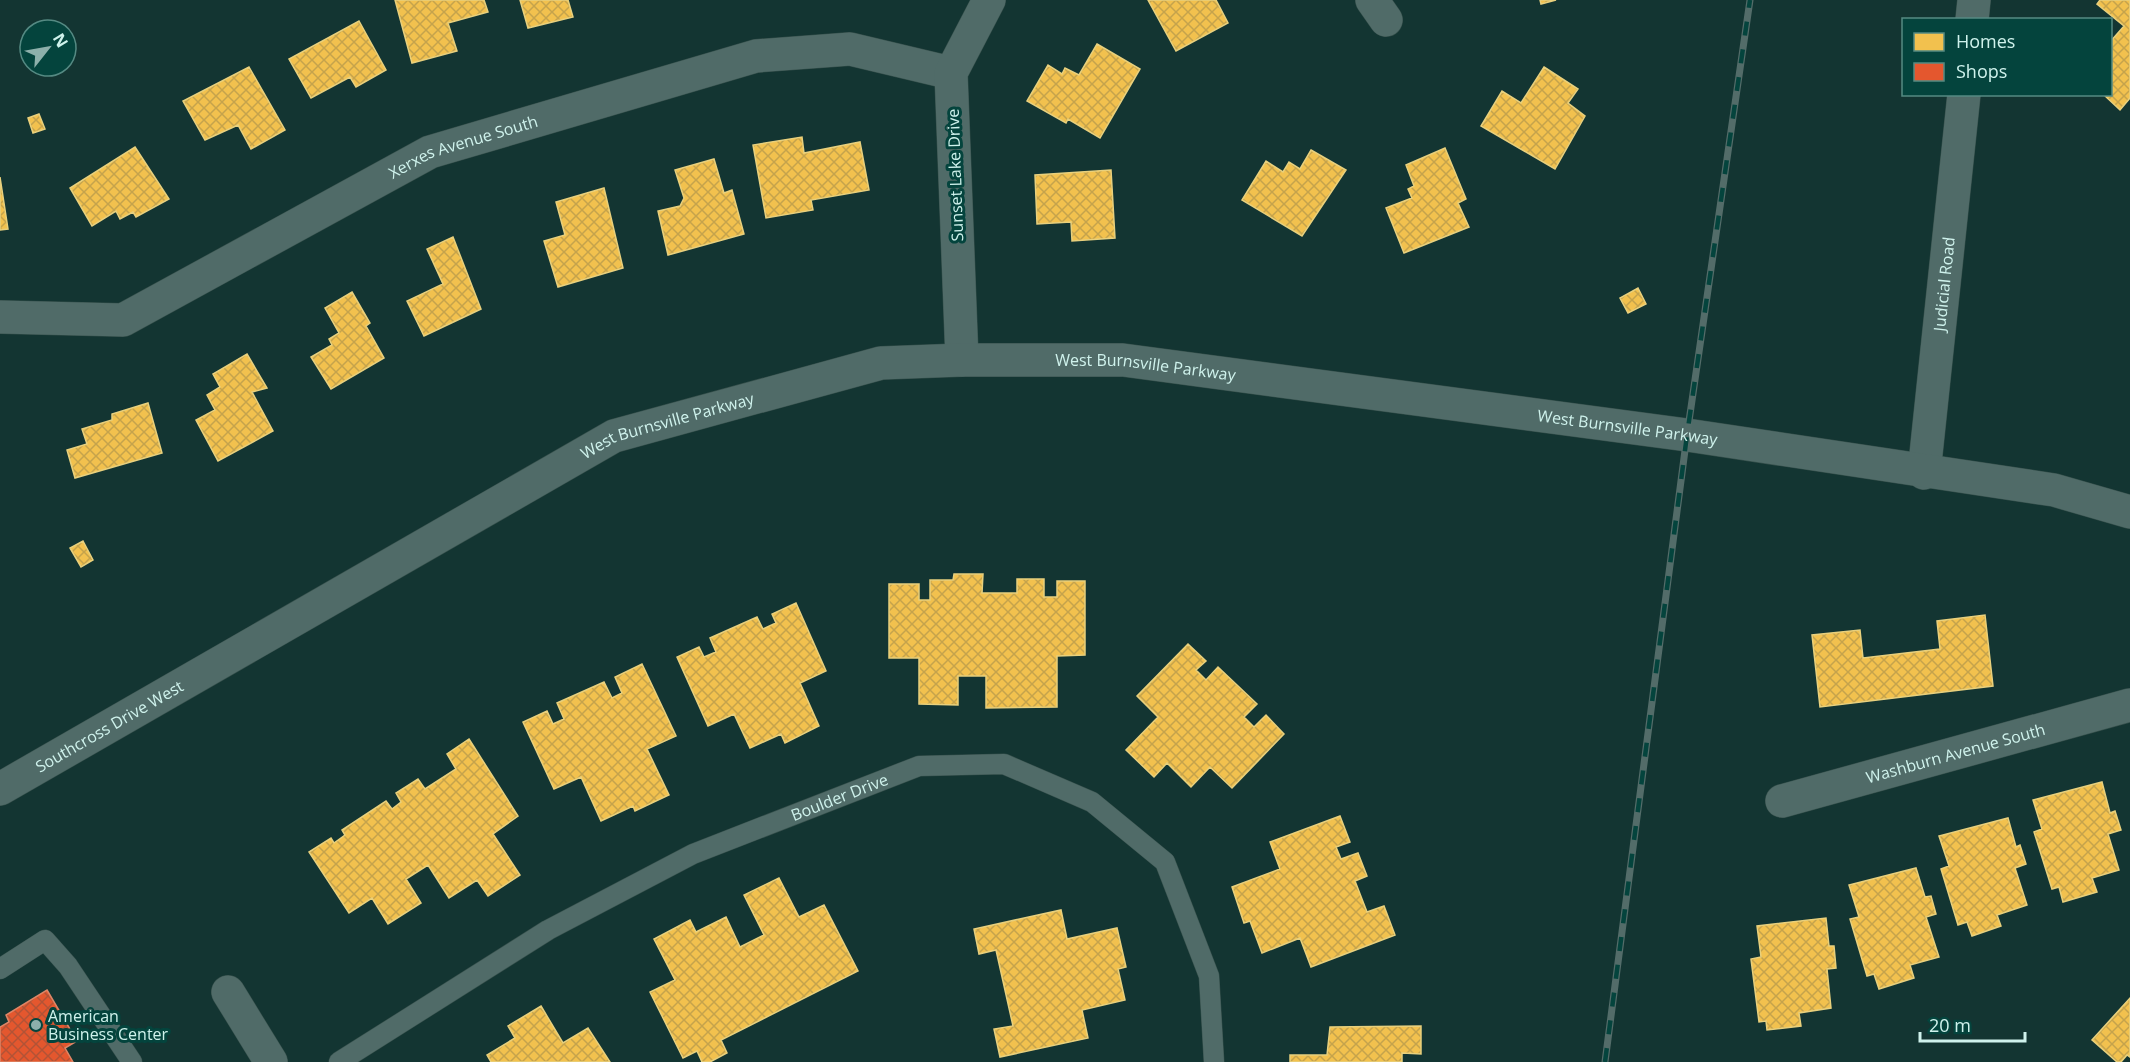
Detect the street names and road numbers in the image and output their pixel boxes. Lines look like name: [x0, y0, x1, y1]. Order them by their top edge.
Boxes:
street label: Sunset Lake Drive: [942, 108, 968, 242]
street label: Xerxes Avenue South: [385, 110, 540, 184]
street label: Judicial Road: [1928, 236, 1960, 334]
street label: West Burnsville Parkway: [1055, 349, 1238, 386]
street label: West Burnsville Parkway: [576, 387, 757, 464]
street label: West Burnsville Parkway: [1536, 404, 1720, 451]
street label: Southcross Drive West: [31, 675, 188, 777]
street label: Washburn Avenue South: [1863, 718, 2048, 788]
street label: Boulder Drive: [788, 768, 891, 826]

